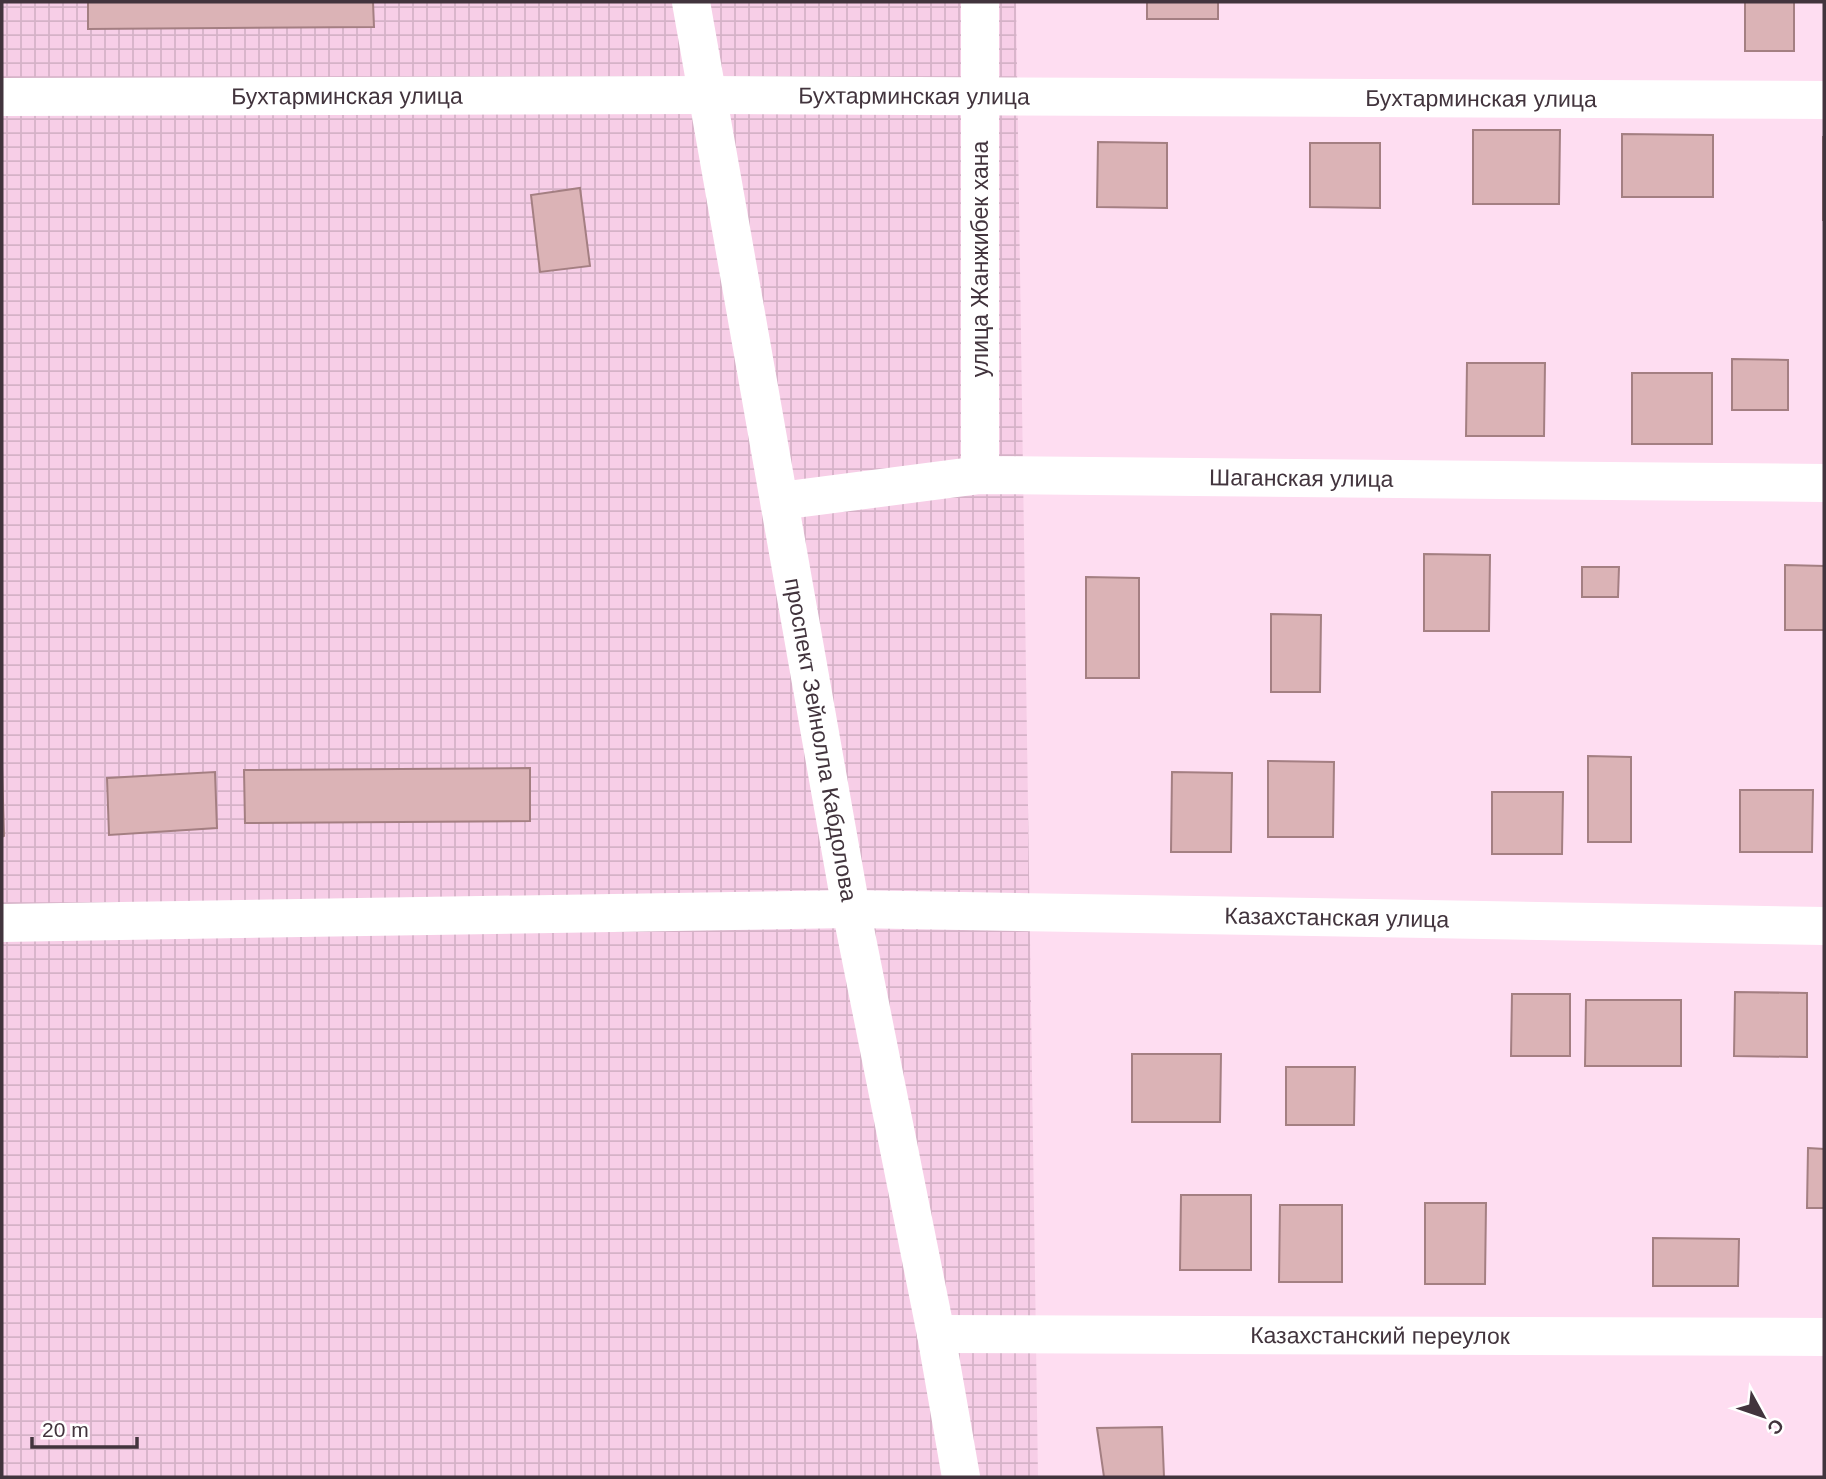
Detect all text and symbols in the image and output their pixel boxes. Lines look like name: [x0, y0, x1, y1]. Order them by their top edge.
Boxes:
street label: Бухтарминская улица: [798, 82, 1030, 109]
street label: Бухтарминская улица: [231, 83, 463, 109]
street label: Бухтарминская улица: [1365, 85, 1597, 112]
street label: улица Жанжибек хана: [967, 141, 993, 377]
street label: Шаганская улица: [1209, 464, 1394, 492]
street label: проспект Зейнолла Кабдолова: [780, 576, 862, 904]
street label: Казахстанская улица: [1224, 903, 1450, 932]
street label: Казахстанский переулок: [1250, 1322, 1511, 1349]
north arrow: [1728, 1381, 1798, 1451]
scale bar: [32, 1406, 136, 1450]
text: С: [1763, 1415, 1788, 1439]
text: 20 m: [42, 1418, 89, 1441]

